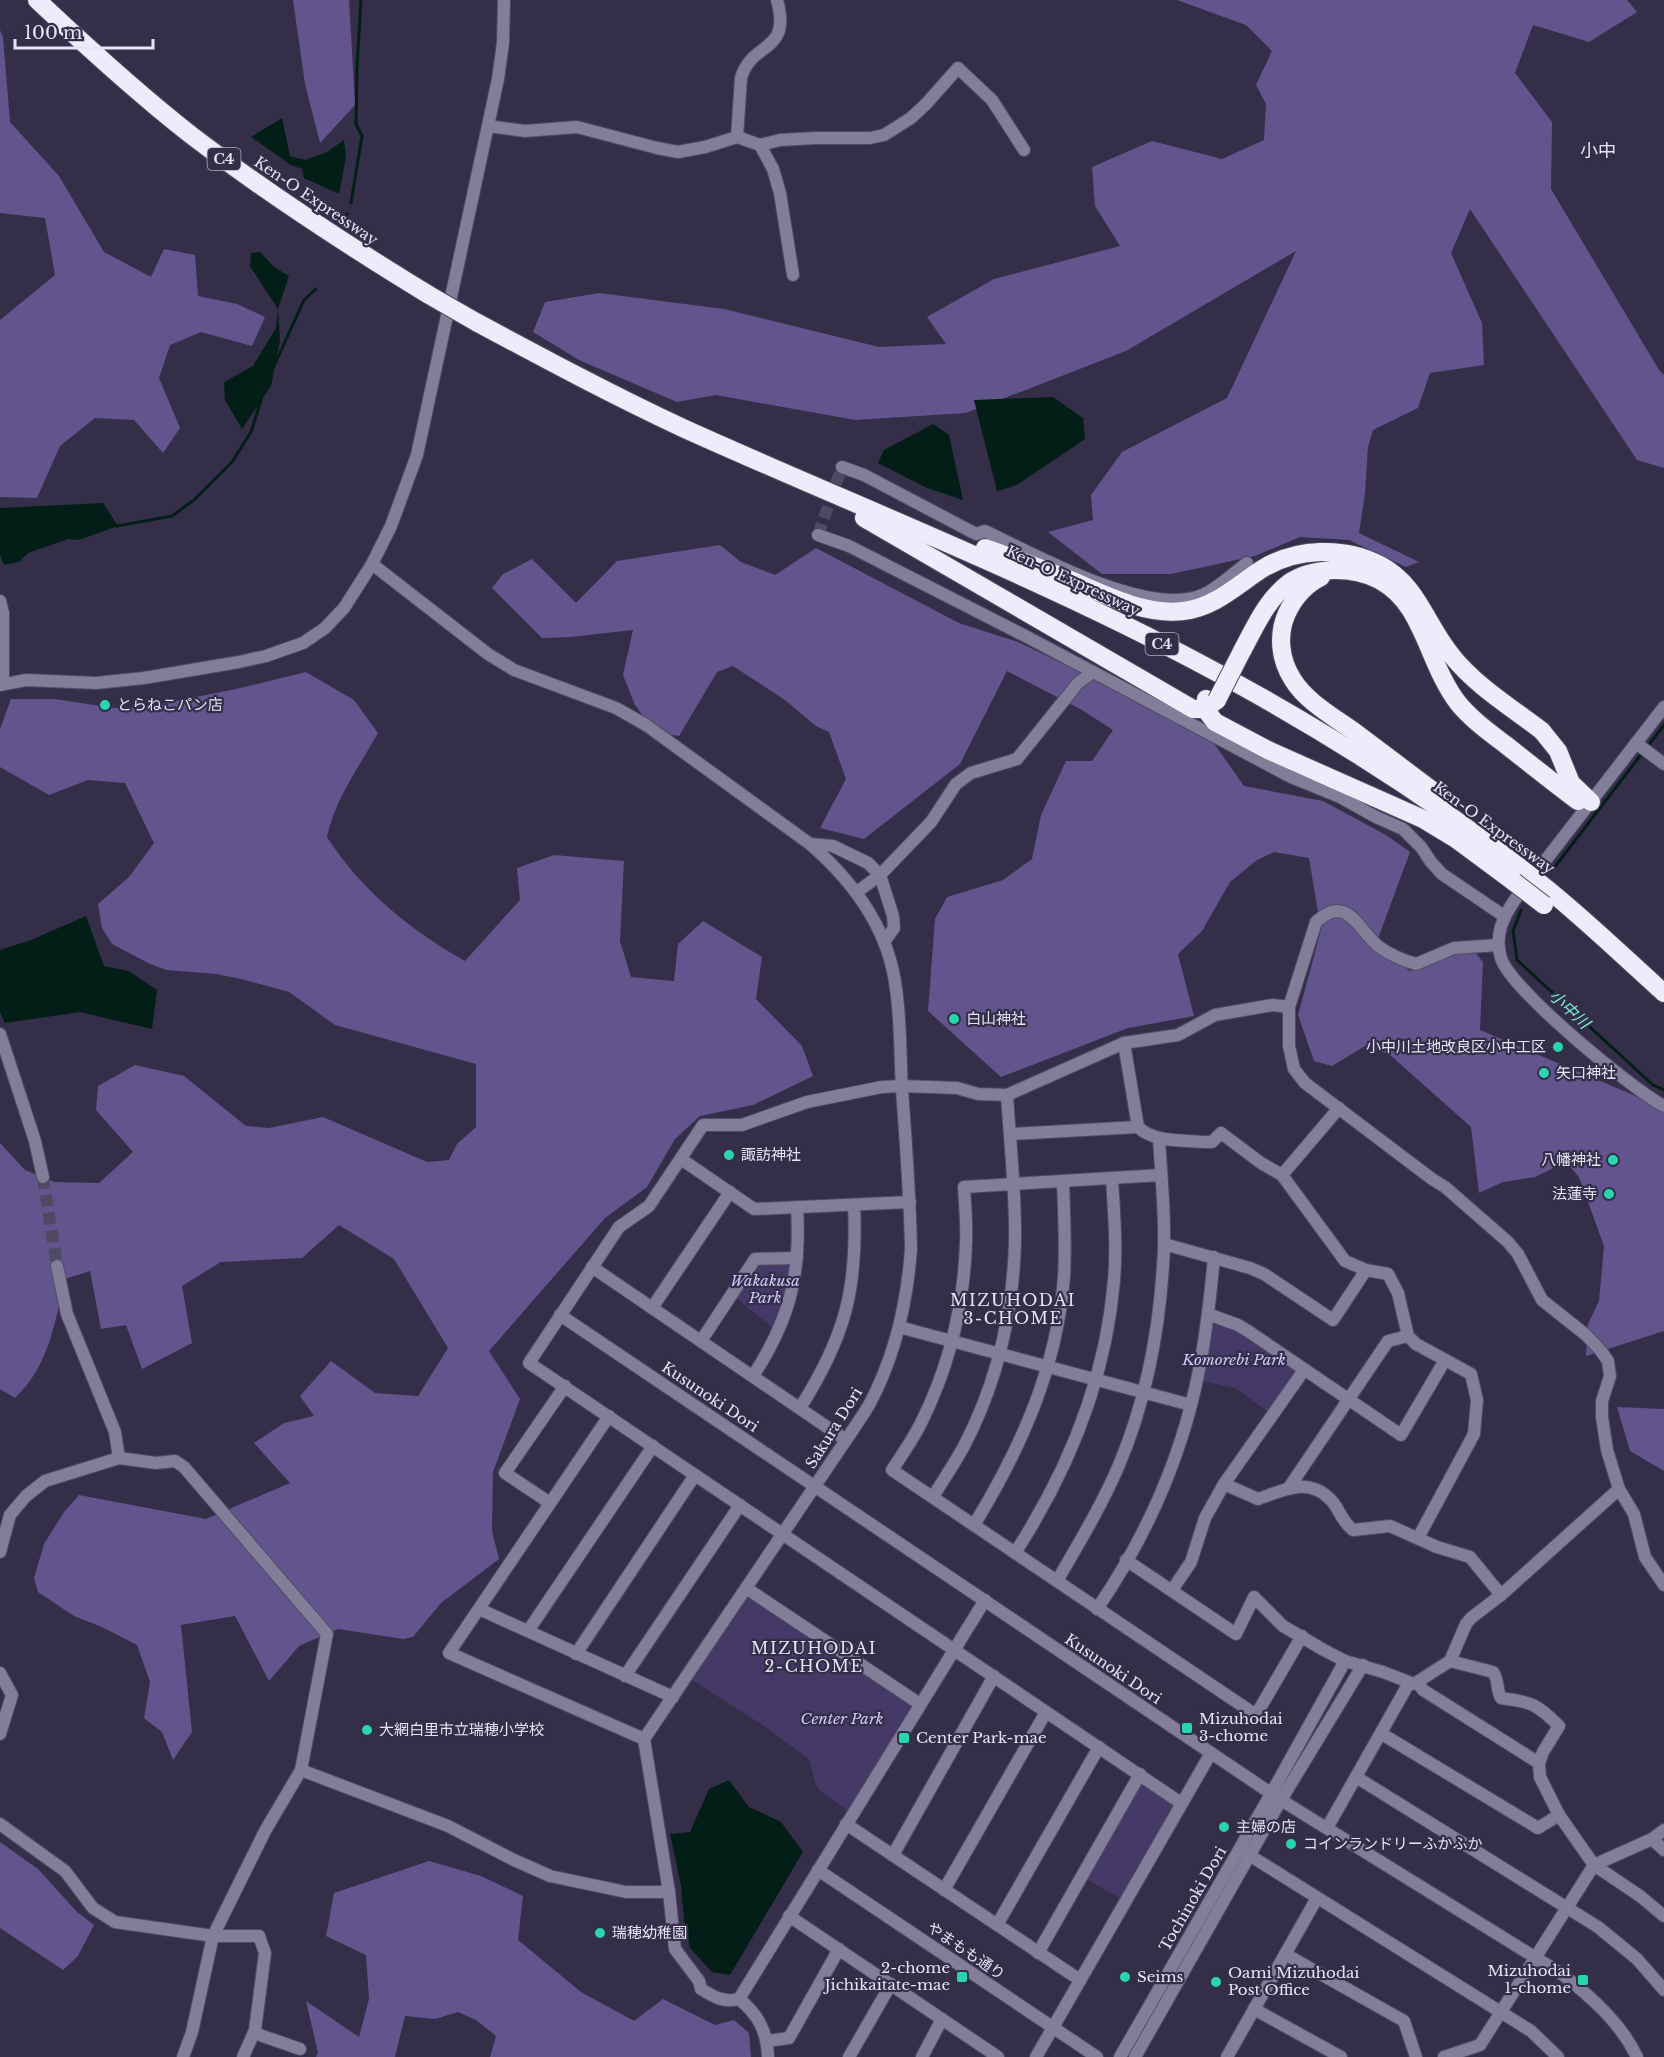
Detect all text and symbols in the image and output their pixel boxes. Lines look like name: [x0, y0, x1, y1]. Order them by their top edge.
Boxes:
scale bar: [15, 12, 153, 50]
text: 100 m: [24, 22, 82, 44]
district label: 小中: [1580, 140, 1616, 162]
road number: C4: [208, 148, 240, 170]
street label: Ken-O Expressway: [251, 152, 382, 249]
street label: Ken-O Expressway: [1003, 541, 1143, 620]
road number: C4: [1146, 633, 1178, 655]
place label: とらねこパン店: [117, 695, 223, 714]
marker: とらねこパン店: [98, 698, 112, 712]
street label: Ken-O Expressway: [1430, 777, 1559, 878]
water label: 小中川: [1546, 985, 1596, 1034]
place label: 白山神社: [966, 1009, 1026, 1028]
marker: 白山神社: [947, 1012, 961, 1026]
place label: 小中川土地改良区小中工区: [1366, 1037, 1546, 1056]
marker: 小中川土地改良区小中工区: [1551, 1040, 1565, 1054]
place label: 矢口神社: [1556, 1063, 1616, 1082]
marker: 矢口神社: [1537, 1066, 1551, 1080]
place label: 諏訪神社: [741, 1145, 801, 1164]
marker: 諏訪神社: [722, 1148, 736, 1162]
place label: 八幡神社: [1541, 1150, 1601, 1169]
marker: 八幡神社: [1606, 1153, 1620, 1167]
place label: 法蓮寺: [1552, 1184, 1597, 1203]
marker: 法蓮寺: [1602, 1187, 1616, 1201]
park label: Wakakusa Park: [730, 1271, 800, 1307]
district label: MIZUHODAI 3-CHOME: [950, 1290, 1076, 1328]
park label: Komorebi Park: [1181, 1350, 1286, 1369]
street label: Kusunoki Dori: [658, 1357, 762, 1436]
street label: Sakura Dori: [801, 1384, 866, 1472]
street label: Kusunoki Dori: [1061, 1629, 1165, 1708]
district label: MIZUHODAI 2-CHOME: [751, 1638, 877, 1676]
park label: Center Park: [801, 1709, 883, 1728]
place label: Mizuhodai 3-chome: [1199, 1709, 1283, 1745]
place label: 大網白里市立瑞穂小学校: [379, 1720, 544, 1739]
marker: Mizuhodai 3-chome: [1180, 1721, 1194, 1735]
marker: 大網白里市立瑞穂小学校: [360, 1723, 374, 1737]
place label: Center Park-mae: [916, 1728, 1046, 1747]
marker: Center Park-mae: [897, 1731, 911, 1745]
place label: 主婦の店: [1236, 1817, 1296, 1836]
marker: 主婦の店: [1217, 1820, 1231, 1834]
place label: コインランドリーふかふか: [1303, 1834, 1482, 1853]
marker: コインランドリーふかふか: [1284, 1837, 1298, 1851]
street label: Tochinoki Dori: [1155, 1843, 1230, 1955]
street label: やまもも通り: [924, 1918, 1009, 1984]
place label: 瑞穂幼稚園: [612, 1923, 687, 1942]
marker: 瑞穂幼稚園: [593, 1926, 607, 1940]
place label: 2-chome Jichikaitate-mae: [823, 1958, 950, 1994]
place label: Mizuhodai 1-chome: [1487, 1961, 1571, 1997]
place label: Oami Mizuhodai Post Office: [1228, 1963, 1359, 1999]
place label: Seims: [1137, 1967, 1183, 1986]
marker: 2-chome Jichikaitate-mae: [955, 1970, 969, 1984]
marker: Seims: [1118, 1970, 1132, 1984]
marker: Mizuhodai 1-chome: [1576, 1973, 1590, 1987]
marker: Oami Mizuhodai Post Office: [1209, 1975, 1223, 1989]

